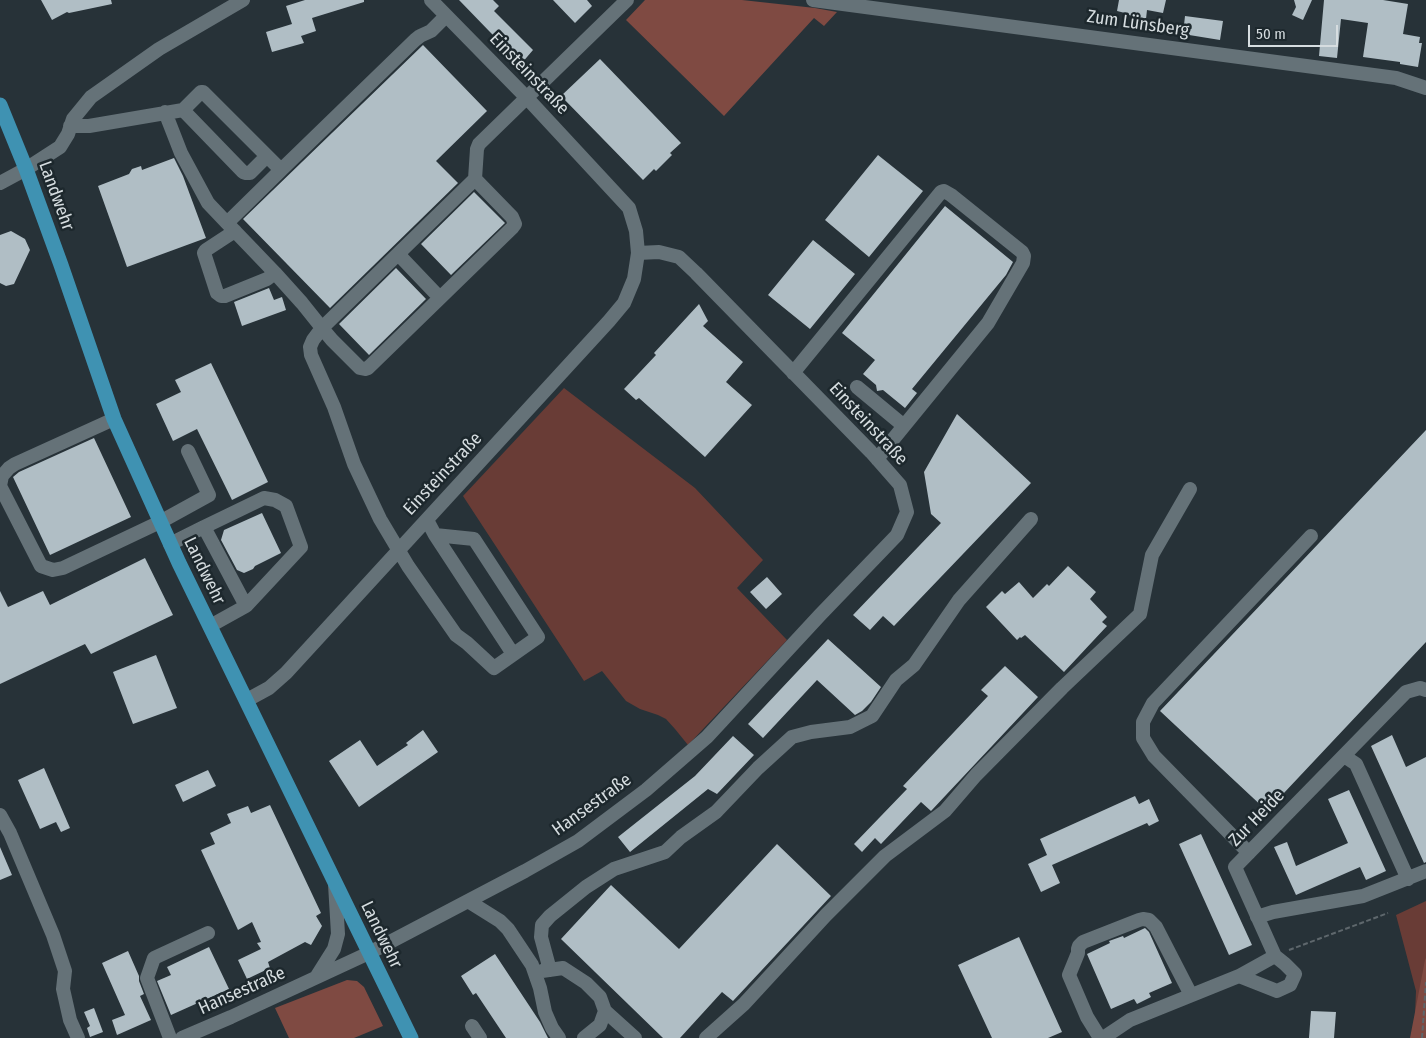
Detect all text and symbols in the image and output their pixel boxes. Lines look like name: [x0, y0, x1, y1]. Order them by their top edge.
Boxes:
street label: Zum Lünsberg: [1086, 6, 1190, 42]
scale bar: [1251, 15, 1341, 47]
text: 50 m: [1256, 25, 1286, 43]
street label: Einsteinstraße: [485, 29, 573, 119]
street label: Landwehr: [33, 158, 79, 234]
street label: Einsteinstraße: [824, 378, 912, 470]
street label: Einsteinstraße: [399, 428, 487, 520]
street label: Landwehr: [178, 534, 230, 608]
street label: Hansestraße: [548, 769, 636, 841]
street label: Zur Heide: [1225, 785, 1289, 851]
street label: Landwehr: [355, 898, 407, 972]
street label: Hansestraße: [195, 962, 289, 1020]

